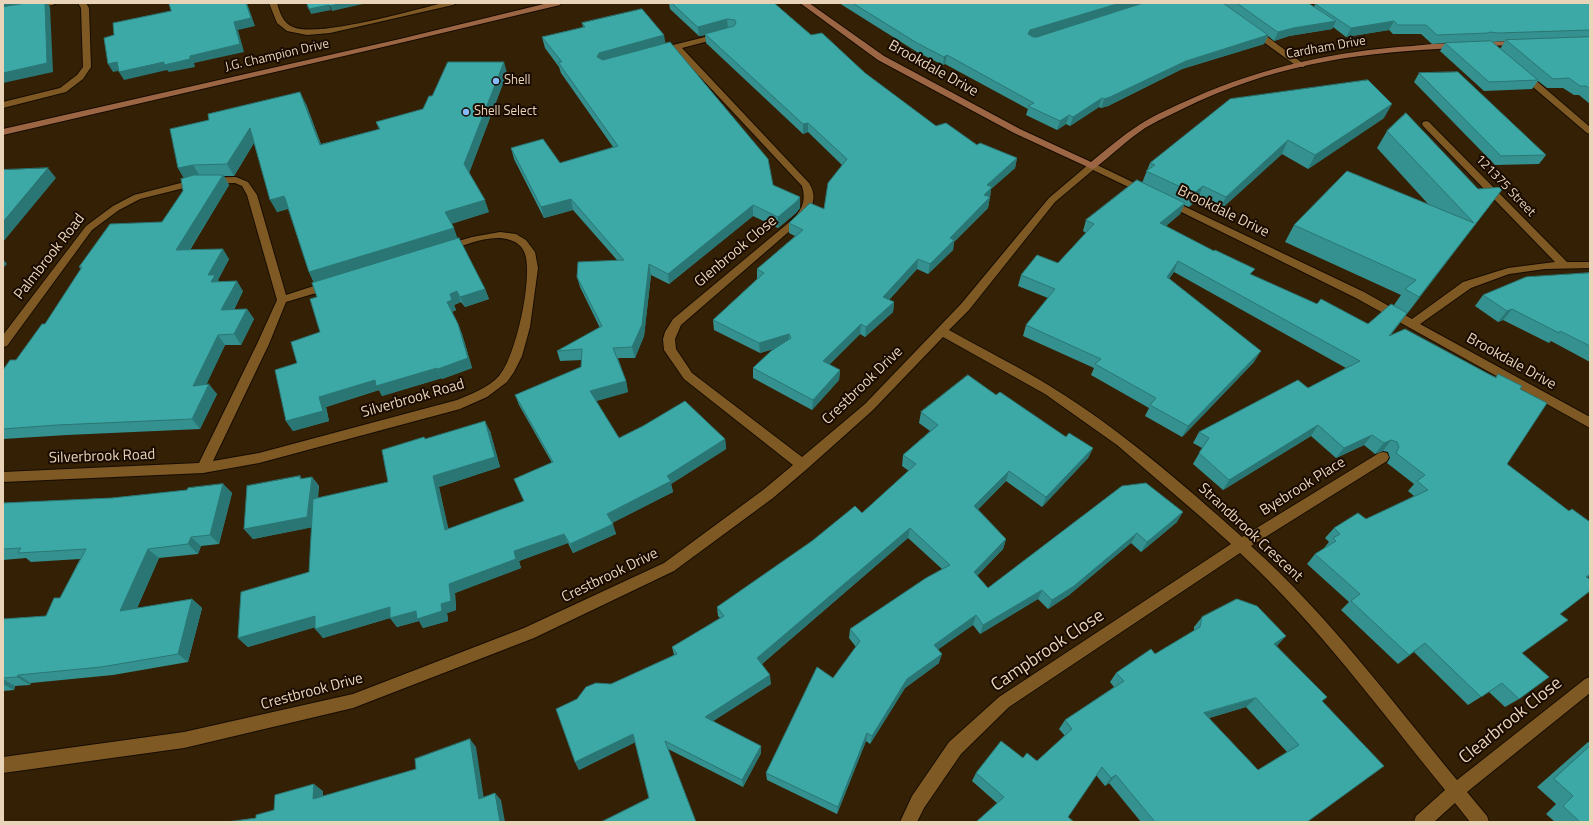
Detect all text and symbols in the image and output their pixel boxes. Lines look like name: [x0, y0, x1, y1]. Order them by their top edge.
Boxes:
street label: Cardham Drive: [1285, 33, 1367, 63]
street label: J.G. Champion Drive: [223, 36, 331, 76]
street label: Brookdale Drive: [885, 37, 981, 101]
place label: Shell: [504, 73, 531, 89]
marker: Shell: [491, 76, 501, 86]
place label: Shell Select: [474, 104, 537, 120]
marker: Shell Select: [461, 107, 471, 117]
street label: 121375 Street: [1472, 152, 1538, 220]
street label: Brookdale Drive: [1174, 182, 1272, 242]
street label: Palmbrook Road: [11, 210, 89, 304]
street label: Glenbrook Close: [691, 212, 781, 292]
street label: Brookdale Drive: [1463, 330, 1559, 394]
street label: Crestbrook Drive: [819, 343, 907, 429]
street label: Silverbrook Road: [359, 376, 467, 422]
street label: Silverbrook Road: [48, 446, 156, 468]
street label: Byebrook Place: [1257, 454, 1349, 520]
street label: Strandbrook Crescent: [1194, 480, 1306, 586]
street label: Crestbrook Drive: [559, 545, 661, 607]
street label: Campbrook Close: [988, 605, 1108, 697]
street label: Crestbrook Drive: [259, 670, 365, 714]
street label: Clearbrook Close: [1455, 673, 1567, 769]

